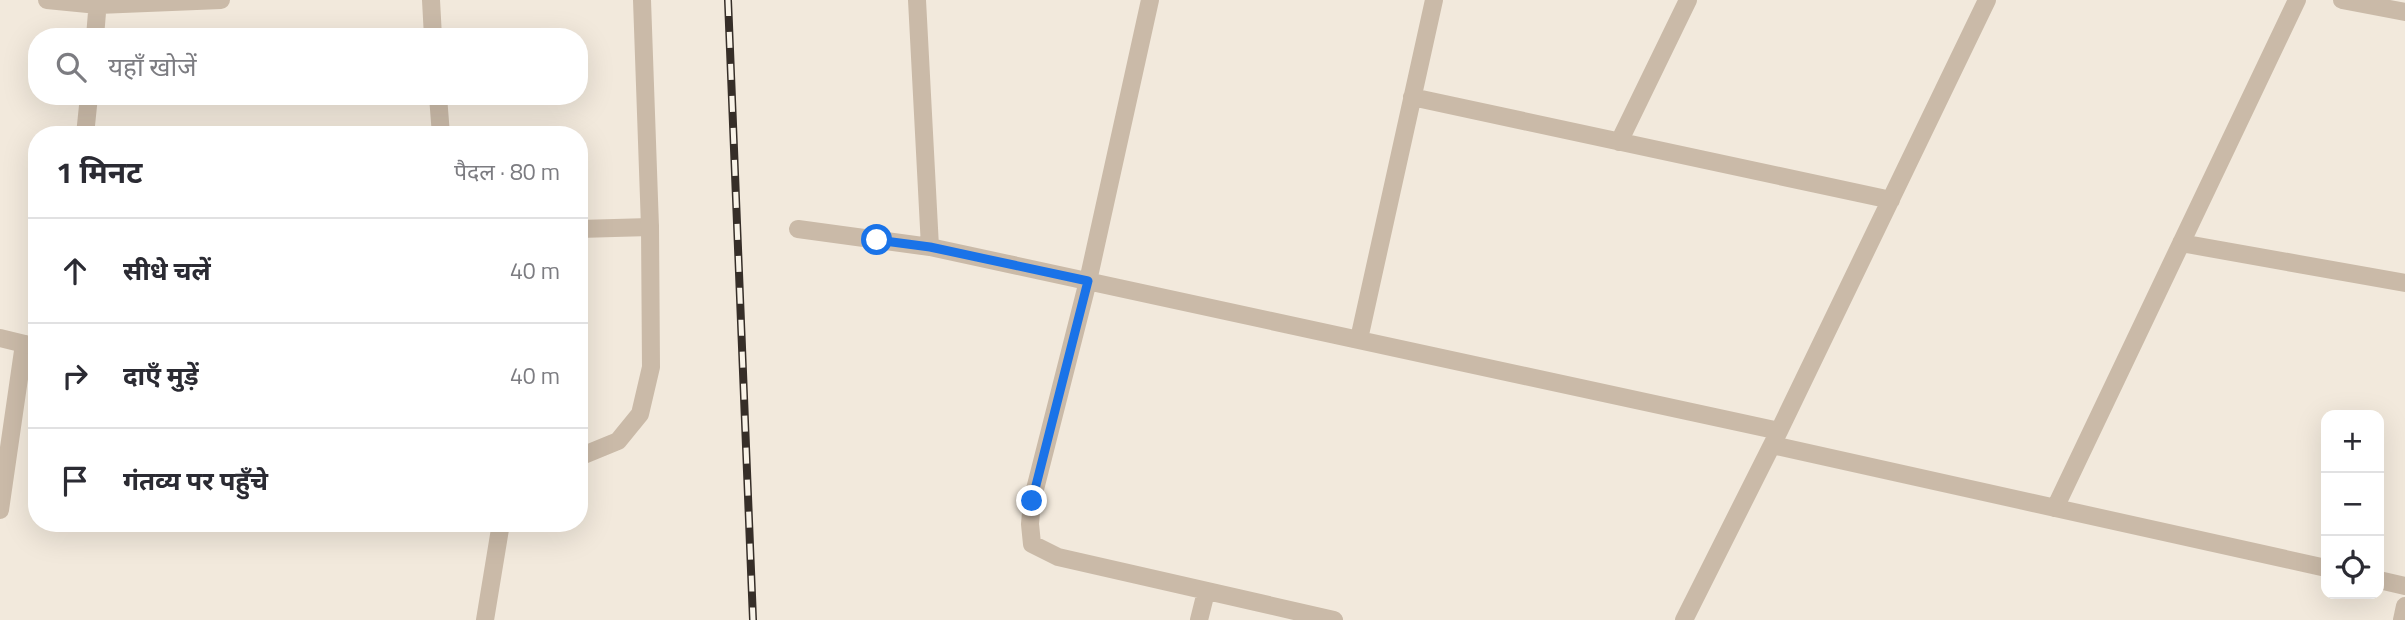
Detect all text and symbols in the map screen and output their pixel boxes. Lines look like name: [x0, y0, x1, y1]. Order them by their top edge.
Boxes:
search box: [28, 28, 588, 105]
text: यहाँ खोजें: [108, 47, 197, 86]
icon: search: [52, 48, 90, 86]
text: 1 मिनट: [56, 149, 142, 195]
text: पैदल · 80 m: [454, 154, 560, 189]
route start: [861, 224, 892, 255]
text: सीधे चलें: [123, 251, 211, 290]
icon: ahead: [56, 252, 94, 290]
text: 40 m: [510, 253, 560, 288]
text: दाएँ मुड़ें: [123, 356, 199, 395]
icon: right: [56, 357, 94, 395]
text: 40 m: [510, 358, 560, 393]
map controls: [2321, 410, 2384, 599]
button: +: [2321, 410, 2384, 473]
text: गंतव्य पर पहुँचे: [123, 461, 268, 500]
icon: arrive: [56, 462, 94, 500]
button: −: [2321, 473, 2384, 536]
route end: [1016, 485, 1047, 516]
button: locate: [2321, 536, 2384, 599]

